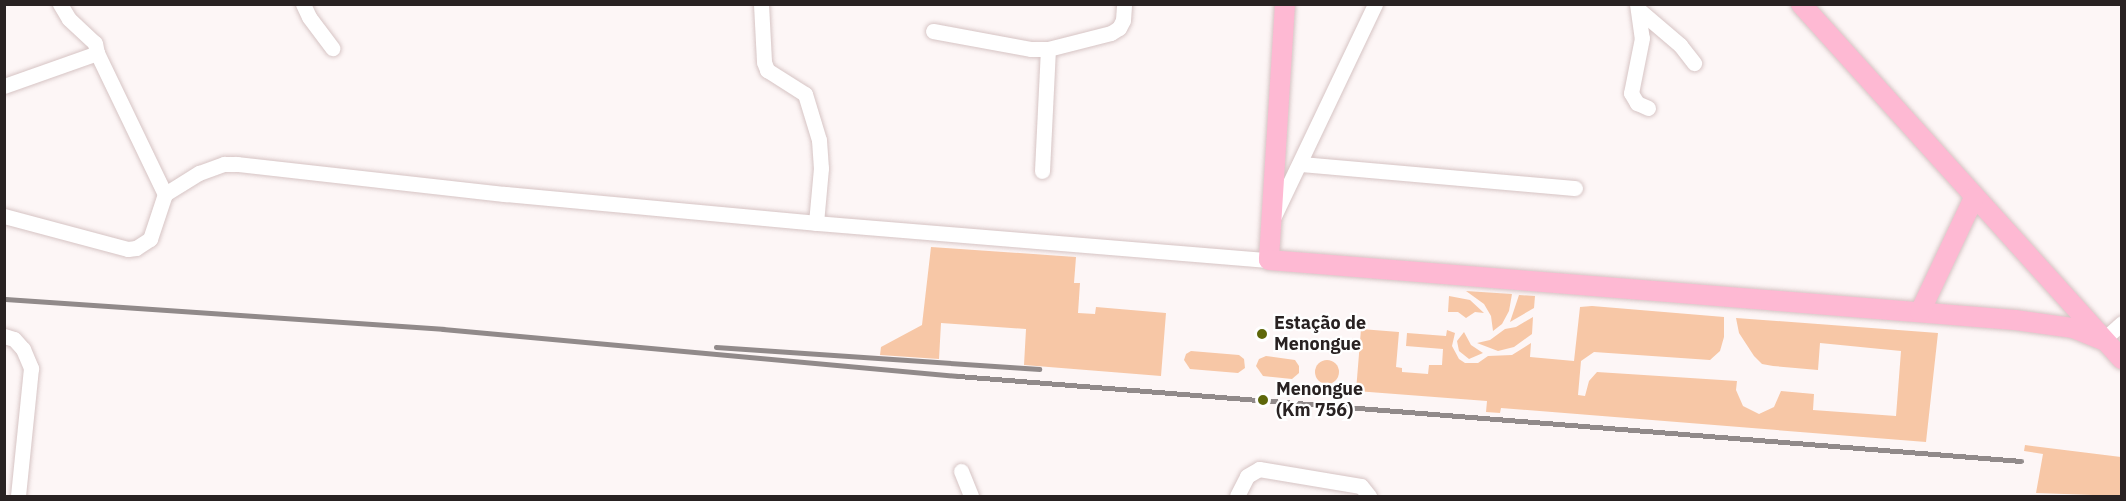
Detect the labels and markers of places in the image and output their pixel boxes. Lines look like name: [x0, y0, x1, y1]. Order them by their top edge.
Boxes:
place label: Estação de Menongue: [1274, 313, 1366, 356]
marker: Estação de Menongue: [1255, 327, 1269, 341]
place label: Menongue (Km 756): [1276, 379, 1363, 422]
marker: Menongue (Km 756): [1254, 391, 1272, 409]

